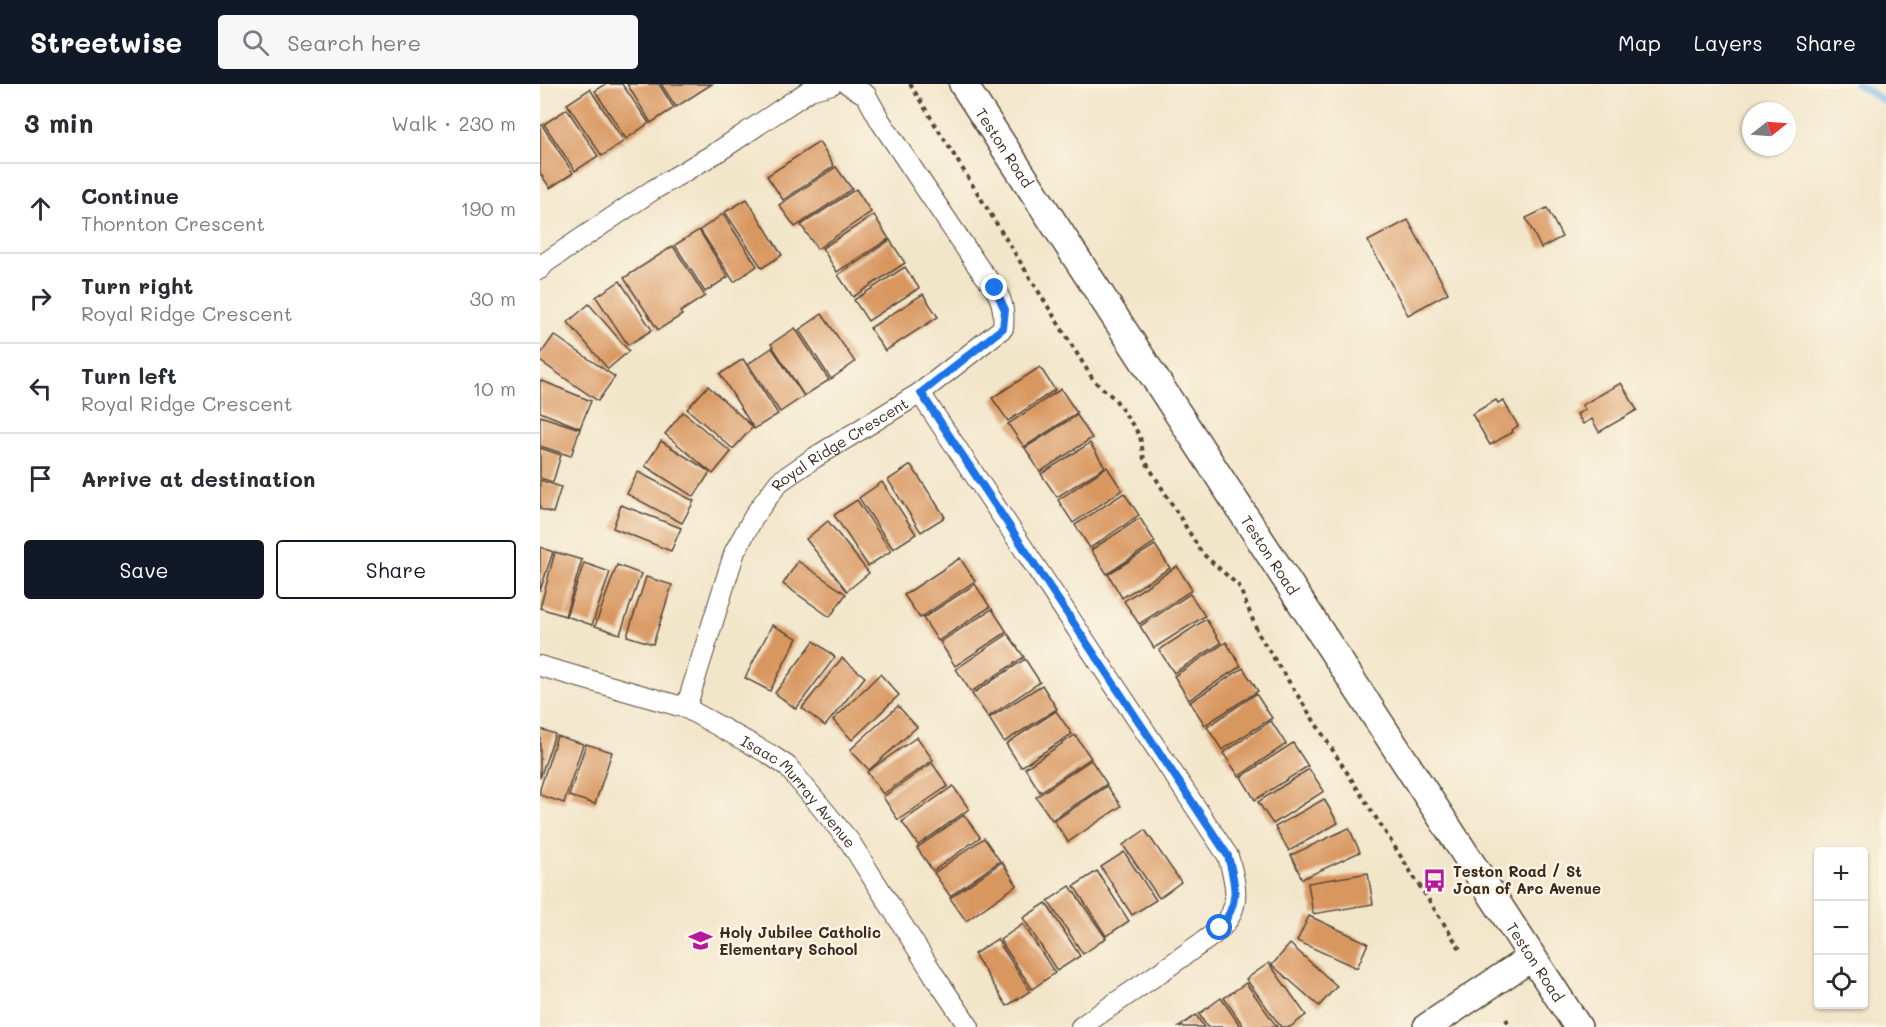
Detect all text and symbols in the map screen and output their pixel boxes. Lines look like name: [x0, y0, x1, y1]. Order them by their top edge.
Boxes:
search box: [218, 15, 638, 69]
text: Streetwise: [30, 24, 182, 60]
icon: search: [239, 26, 272, 59]
text: Search here: [287, 28, 421, 57]
text: Map: [1618, 29, 1661, 56]
text: Layers: [1694, 29, 1763, 56]
text: Share: [1796, 29, 1856, 56]
north arrow: [1742, 102, 1796, 156]
street label: Teston Road: [971, 104, 1038, 191]
text: 3 min: [24, 106, 93, 140]
text: Walk · 230 m: [391, 110, 516, 136]
text: Continue: [81, 181, 179, 210]
icon: ahead: [24, 192, 57, 225]
text: 190 m: [461, 195, 516, 221]
text: Thornton Crescent: [81, 210, 265, 236]
text: Turn right: [81, 271, 193, 300]
route end: [981, 274, 1007, 300]
icon: right: [24, 282, 57, 315]
text: 30 m: [470, 285, 516, 311]
text: Royal Ridge Crescent: [81, 300, 292, 326]
text: Turn left: [81, 361, 177, 390]
icon: left: [24, 372, 57, 405]
text: 10 m: [472, 375, 516, 401]
text: Royal Ridge Crescent: [81, 390, 292, 416]
street label: Royal Ridge Crescent: [766, 393, 912, 494]
icon: arrive: [24, 462, 57, 495]
text: Arrive at destination: [81, 464, 316, 493]
street label: Teston Road: [1237, 511, 1303, 598]
button: Save: [24, 540, 264, 599]
button: Share: [276, 540, 516, 599]
street label: Isaac Murray Avenue: [737, 730, 861, 852]
map controls: [1814, 847, 1868, 1009]
button: +: [1814, 847, 1868, 901]
place label: Teston Road / St Joan of Arc Avenue: [1453, 861, 1601, 898]
bus stop icon: Teston Road / St Joan of Arc Avenue: [1422, 867, 1448, 893]
button: −: [1814, 901, 1868, 955]
route start: [1206, 914, 1232, 940]
street label: Teston Road: [1502, 918, 1569, 1005]
place label: Holy Jubilee Catholic Elementary School: [719, 922, 881, 959]
school or university icon: Holy Jubilee Catholic Elementary School: [688, 928, 714, 954]
button: locate: [1814, 955, 1868, 1009]

